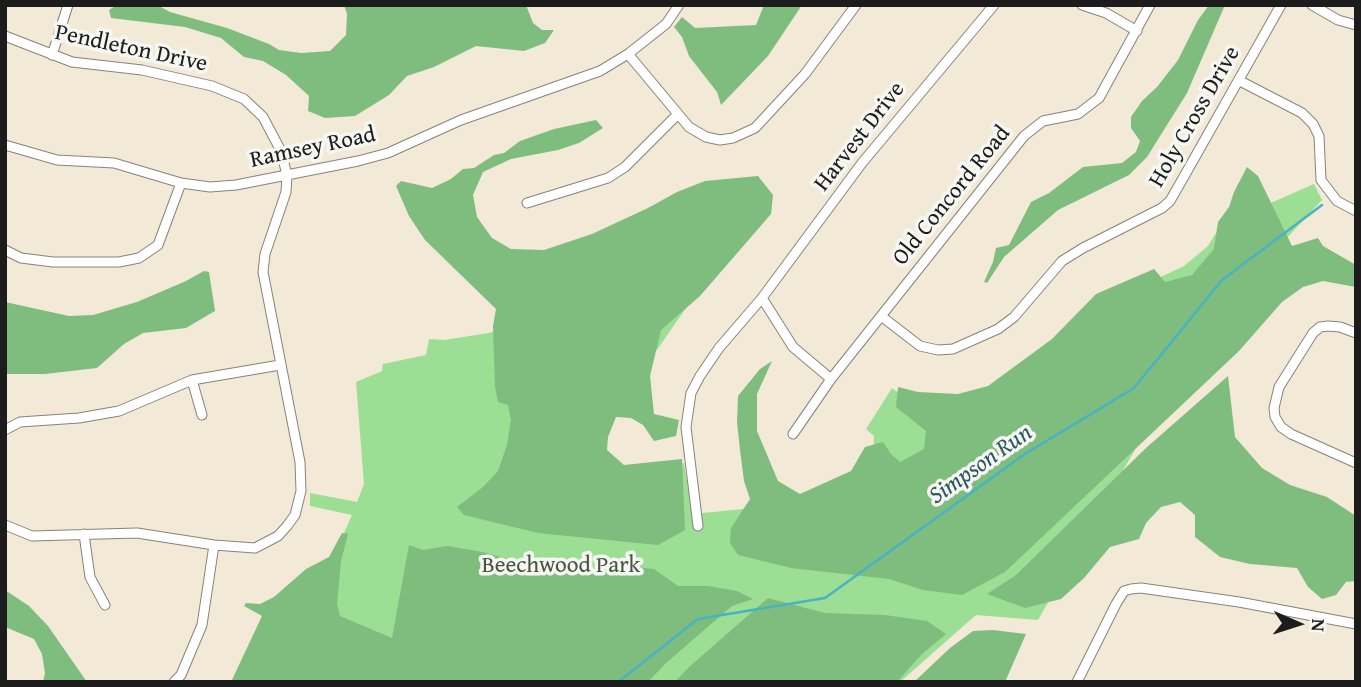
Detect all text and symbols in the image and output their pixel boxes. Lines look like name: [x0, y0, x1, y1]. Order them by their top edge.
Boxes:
street label: Pendleton Drive: [52, 19, 210, 79]
street label: Holy Cross Drive: [1143, 42, 1247, 192]
street label: Harvest Drive: [809, 77, 911, 197]
street label: Ramsey Road: [248, 121, 378, 175]
street label: Old Concord Road: [887, 121, 1017, 271]
water label: Simpson Run: [924, 419, 1038, 511]
park label: Beechwood Park: [482, 552, 640, 580]
north arrow: [1263, 589, 1333, 659]
text: N: [1305, 618, 1333, 632]

